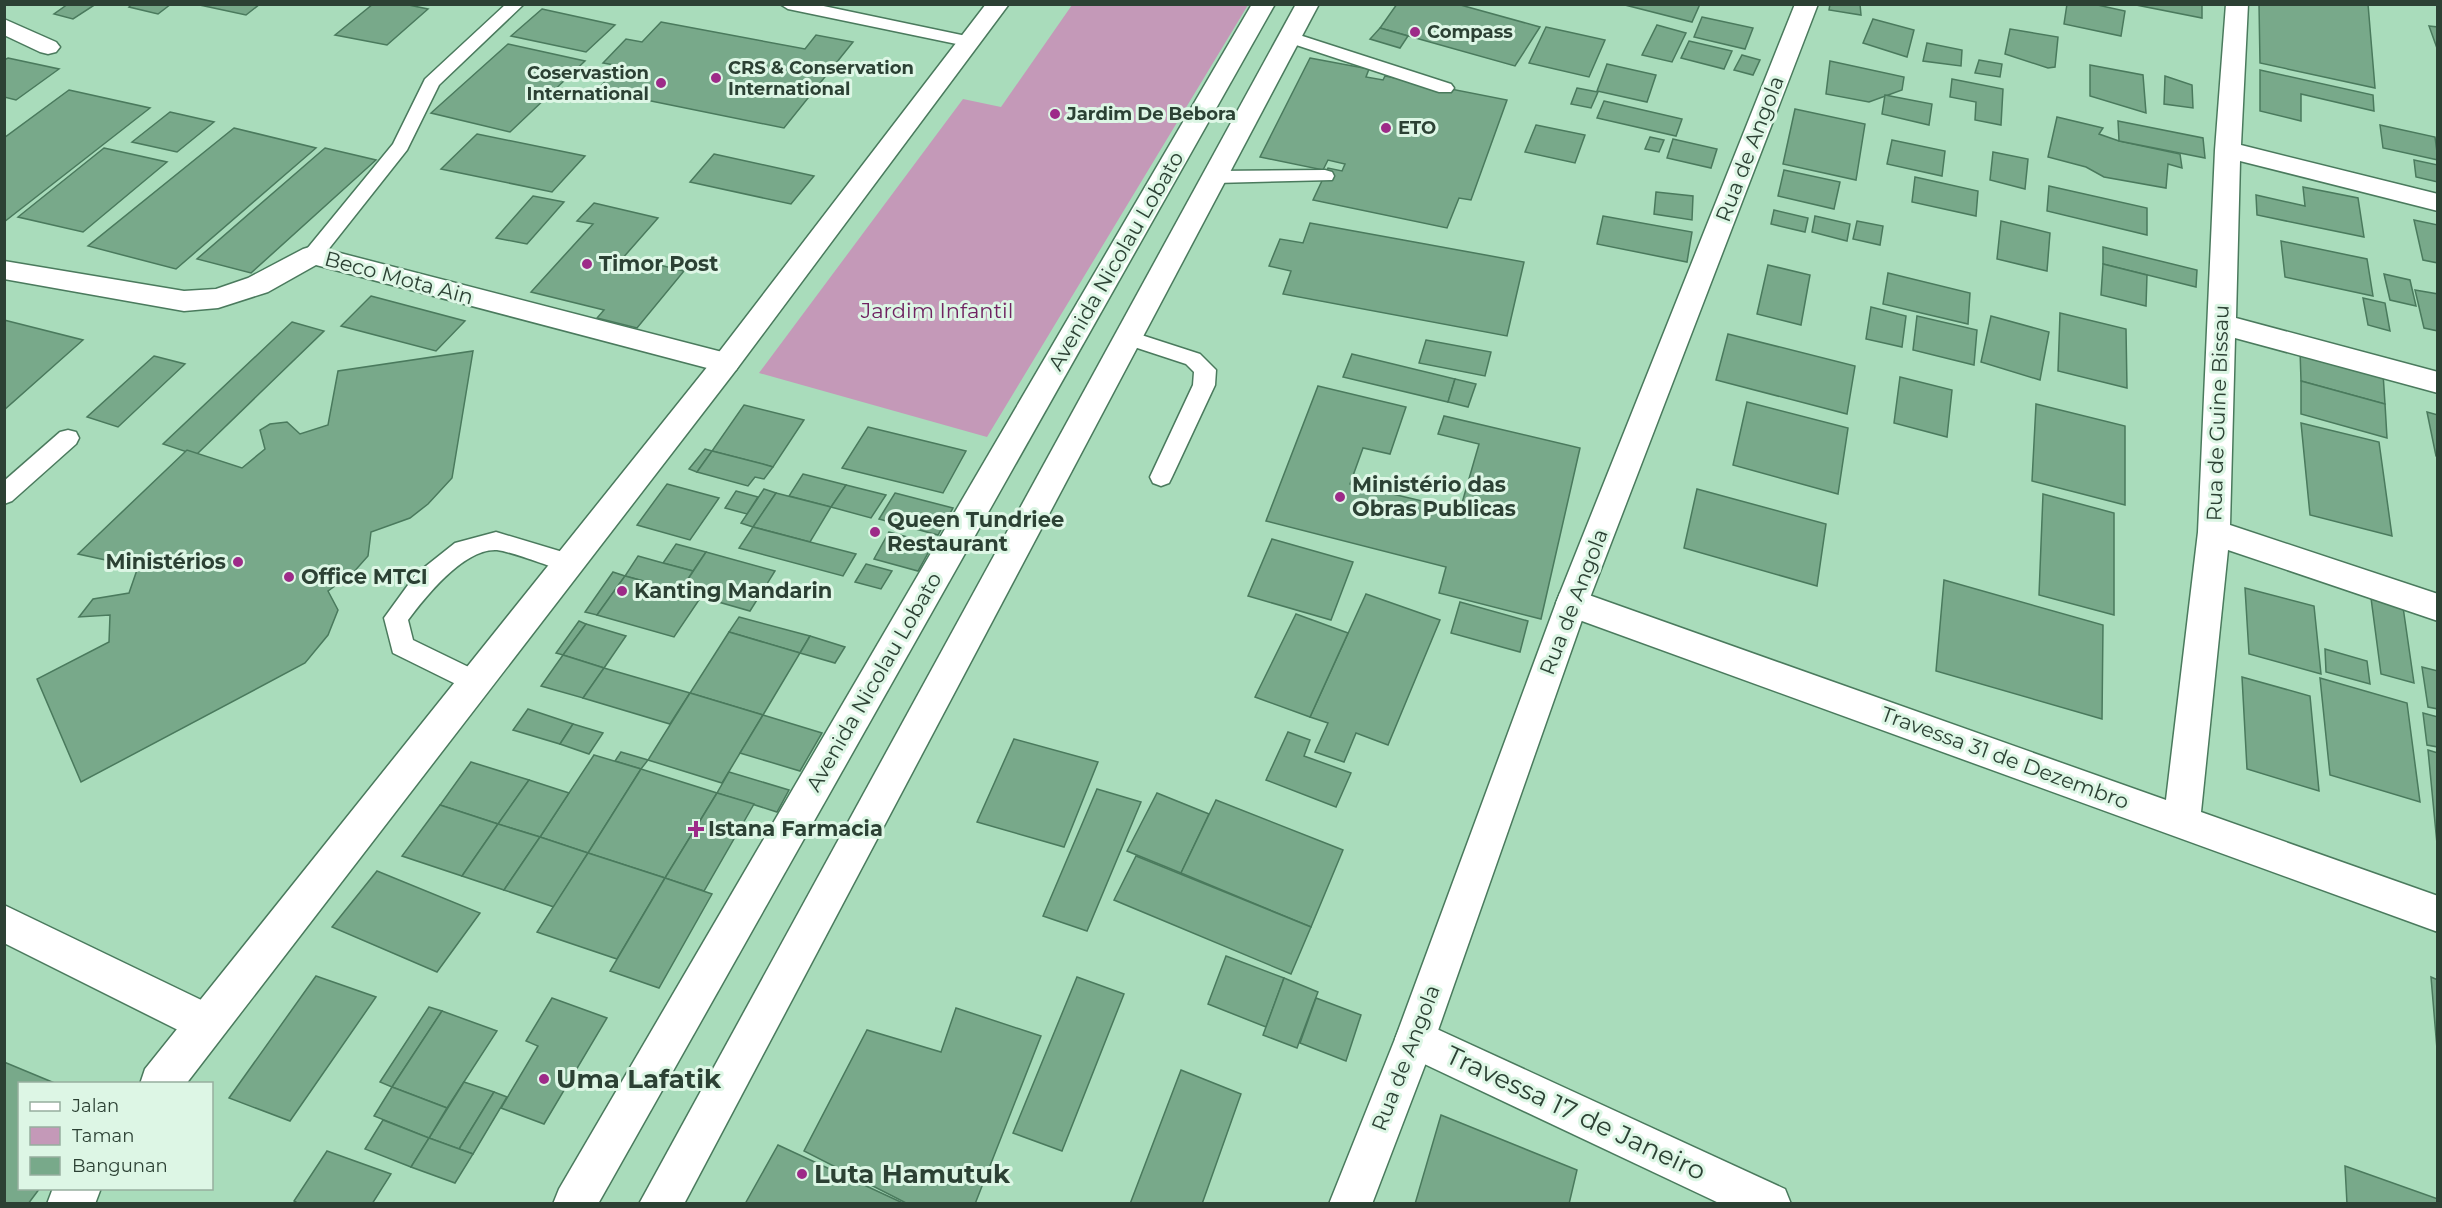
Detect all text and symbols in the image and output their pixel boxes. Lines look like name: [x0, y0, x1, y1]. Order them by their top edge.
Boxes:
place label: Compass: [1427, 21, 1513, 43]
marker: Compass: [1408, 25, 1422, 39]
place label: CRS & Conservation International: [728, 57, 914, 100]
place label: Coservastion International: [527, 62, 649, 105]
marker: CRS & Conservation International: [709, 71, 723, 85]
street label: Rua de Angola: [1710, 72, 1789, 225]
marker: Coservastion International: [654, 76, 668, 90]
place label: Jardim De Bebora: [1066, 103, 1236, 125]
marker: Jardim De Bebora: [1048, 107, 1062, 121]
place label: ETO: [1398, 117, 1436, 139]
marker: ETO: [1379, 121, 1393, 135]
street label: Avenida Nicolau Lobato: [1043, 147, 1189, 375]
street label: Beco Mota Ain: [322, 246, 476, 309]
place label: Timor Post: [599, 251, 718, 276]
marker: Timor Post: [580, 257, 594, 271]
park label: Jardim Infantil: [860, 298, 1013, 323]
street label: Rua de Guine Bissau: [2201, 304, 2234, 522]
place label: Ministério das Obras Publicas: [1352, 472, 1516, 521]
marker: Ministério das Obras Publicas: [1333, 490, 1347, 504]
place label: Queen Tundriee Restaurant: [887, 507, 1064, 556]
marker: Queen Tundriee Restaurant: [868, 525, 882, 539]
street label: Rua de Angola: [1534, 525, 1613, 678]
place label: Ministérios: [105, 549, 226, 574]
marker: Ministérios: [231, 555, 245, 569]
place label: Office MTCI: [301, 564, 428, 589]
street label: Avenida Nicolau Lobato: [801, 568, 947, 796]
marker: Office MTCI: [282, 570, 296, 584]
place label: Kanting Mandarin: [634, 578, 832, 603]
marker: Kanting Mandarin: [615, 584, 629, 598]
street label: Travessa 31 de Dezembro: [1878, 701, 2133, 814]
place label: Istana Farmacia: [708, 816, 883, 841]
marker: Istana Farmacia: [689, 822, 703, 836]
street label: Rua de Angola: [1366, 981, 1445, 1134]
street label: Travessa 17 de Janeiro: [1441, 1039, 1711, 1187]
place label: Uma Lafatik: [556, 1063, 722, 1095]
marker: Uma Lafatik: [537, 1072, 551, 1086]
legend: [18, 1082, 213, 1190]
text: Jalan: [71, 1095, 119, 1117]
text: Taman: [72, 1125, 134, 1147]
text: Bangunan: [72, 1155, 168, 1177]
place label: Luta Hamutuk: [814, 1158, 1011, 1190]
marker: Luta Hamutuk: [795, 1167, 809, 1181]

